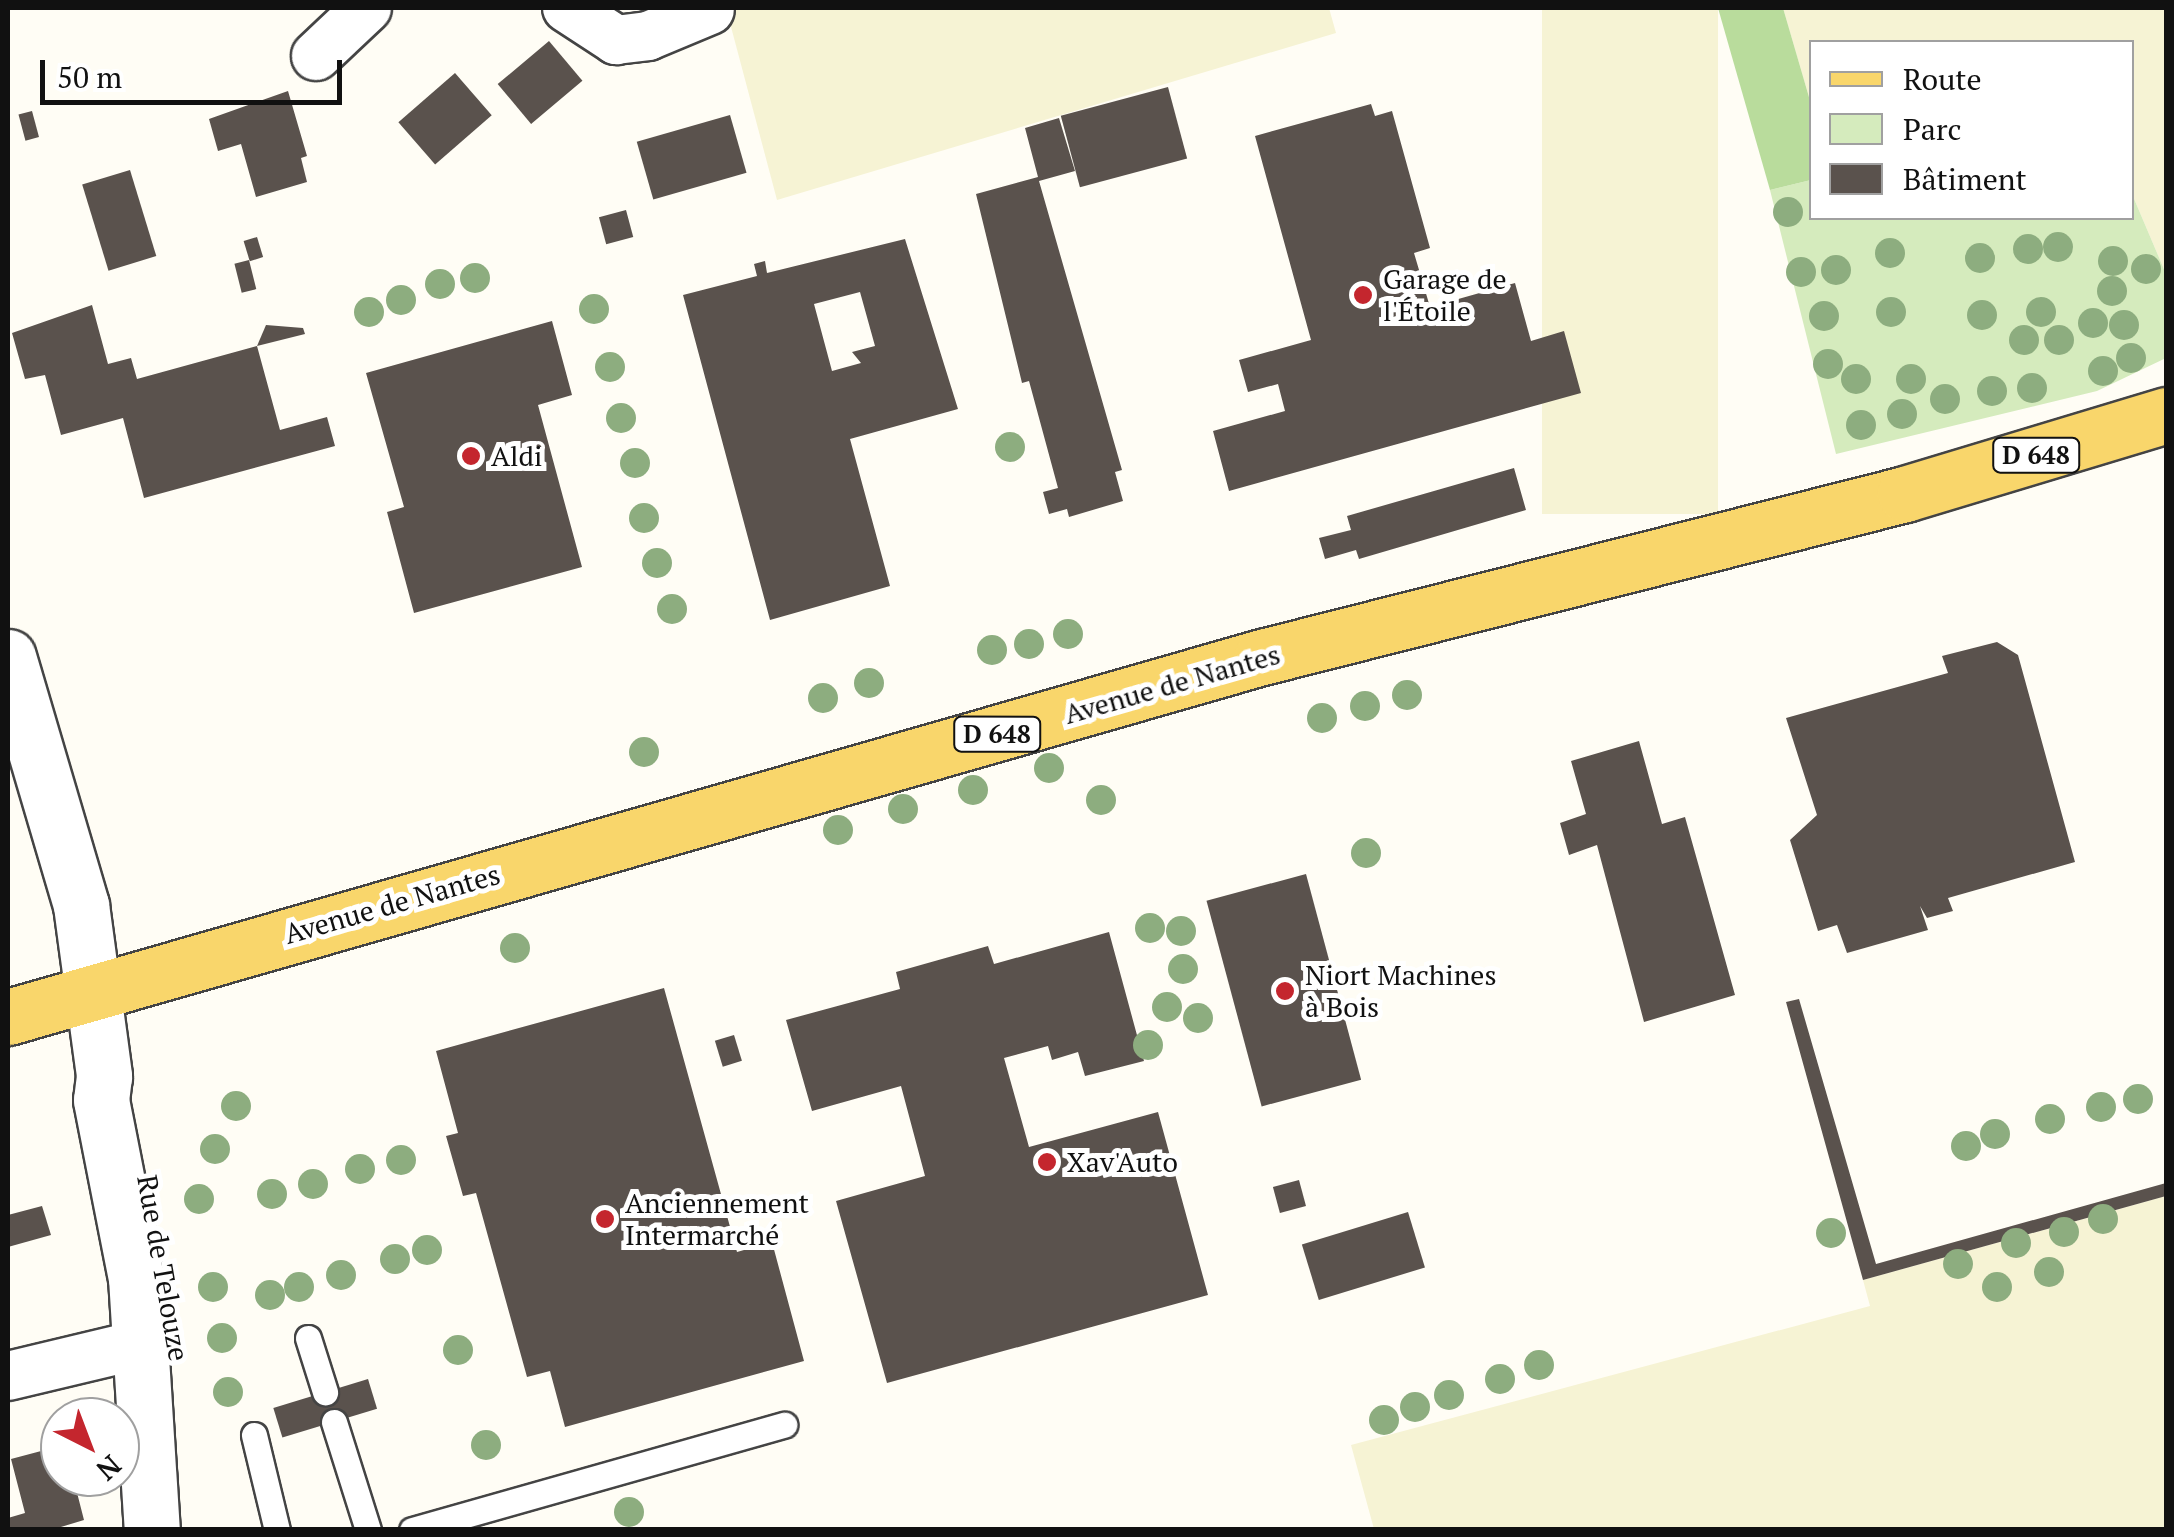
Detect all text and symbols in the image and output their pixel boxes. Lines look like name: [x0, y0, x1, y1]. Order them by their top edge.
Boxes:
scale bar: [45, 40, 348, 102]
legend: [1809, 40, 2134, 220]
text: 50 m: [57, 57, 122, 97]
text: Route: [1903, 59, 1982, 99]
text: Parc: [1903, 109, 1962, 149]
text: Bâtiment: [1903, 159, 2027, 199]
place label: Garage de l'Étoile: [1383, 262, 1507, 328]
marker: Garage de l'Étoile: [1352, 284, 1374, 306]
road number: D 648: [1991, 435, 2081, 475]
place label: Aldi: [491, 439, 543, 473]
marker: Aldi: [460, 445, 482, 467]
street label: Avenue de Nantes: [1060, 637, 1284, 731]
road number: D 648: [952, 714, 1042, 754]
street label: Avenue de Nantes: [280, 857, 504, 951]
place label: Niort Machines à Bois: [1305, 958, 1497, 1024]
marker: Niort Machines à Bois: [1274, 980, 1296, 1002]
place label: Xav'Auto: [1067, 1145, 1178, 1179]
marker: Xav'Auto: [1036, 1151, 1058, 1173]
street label: Rue de Telouze: [130, 1172, 196, 1364]
place label: Anciennement Intermarché: [625, 1186, 809, 1252]
marker: Anciennement Intermarché: [594, 1208, 616, 1230]
north arrow: [40, 1397, 140, 1497]
text: N: [89, 1447, 129, 1489]

